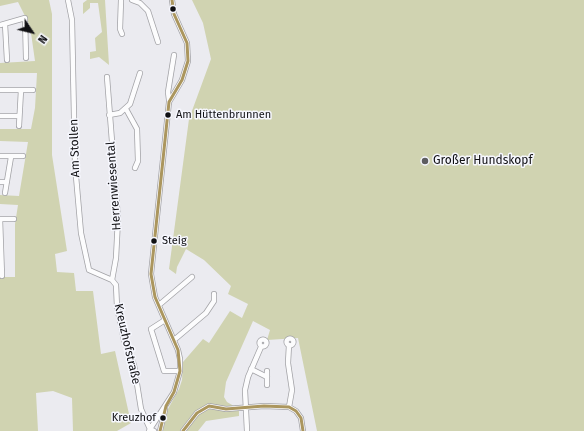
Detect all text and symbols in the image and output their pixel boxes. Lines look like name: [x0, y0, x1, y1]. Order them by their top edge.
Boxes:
unlabelled marker: [168, 4, 178, 14]
north arrow: [12, 12, 52, 52]
text: N: [35, 32, 50, 46]
place label: Am Hüttenbrunnen: [176, 108, 271, 122]
marker: Am Hüttenbrunnen: [163, 110, 173, 120]
street label: Am Stollen: [67, 118, 83, 178]
street label: Herrenwiesental: [104, 141, 124, 231]
place label: Großer Hundskopf: [433, 154, 532, 168]
marker: Großer Hundskopf: [420, 156, 430, 166]
place label: Steig: [162, 234, 187, 248]
marker: Steig: [149, 236, 159, 246]
street label: Kreuzhofstraße: [111, 302, 143, 386]
place label: Kreuzhof: [112, 411, 156, 425]
marker: Kreuzhof: [158, 413, 168, 423]

